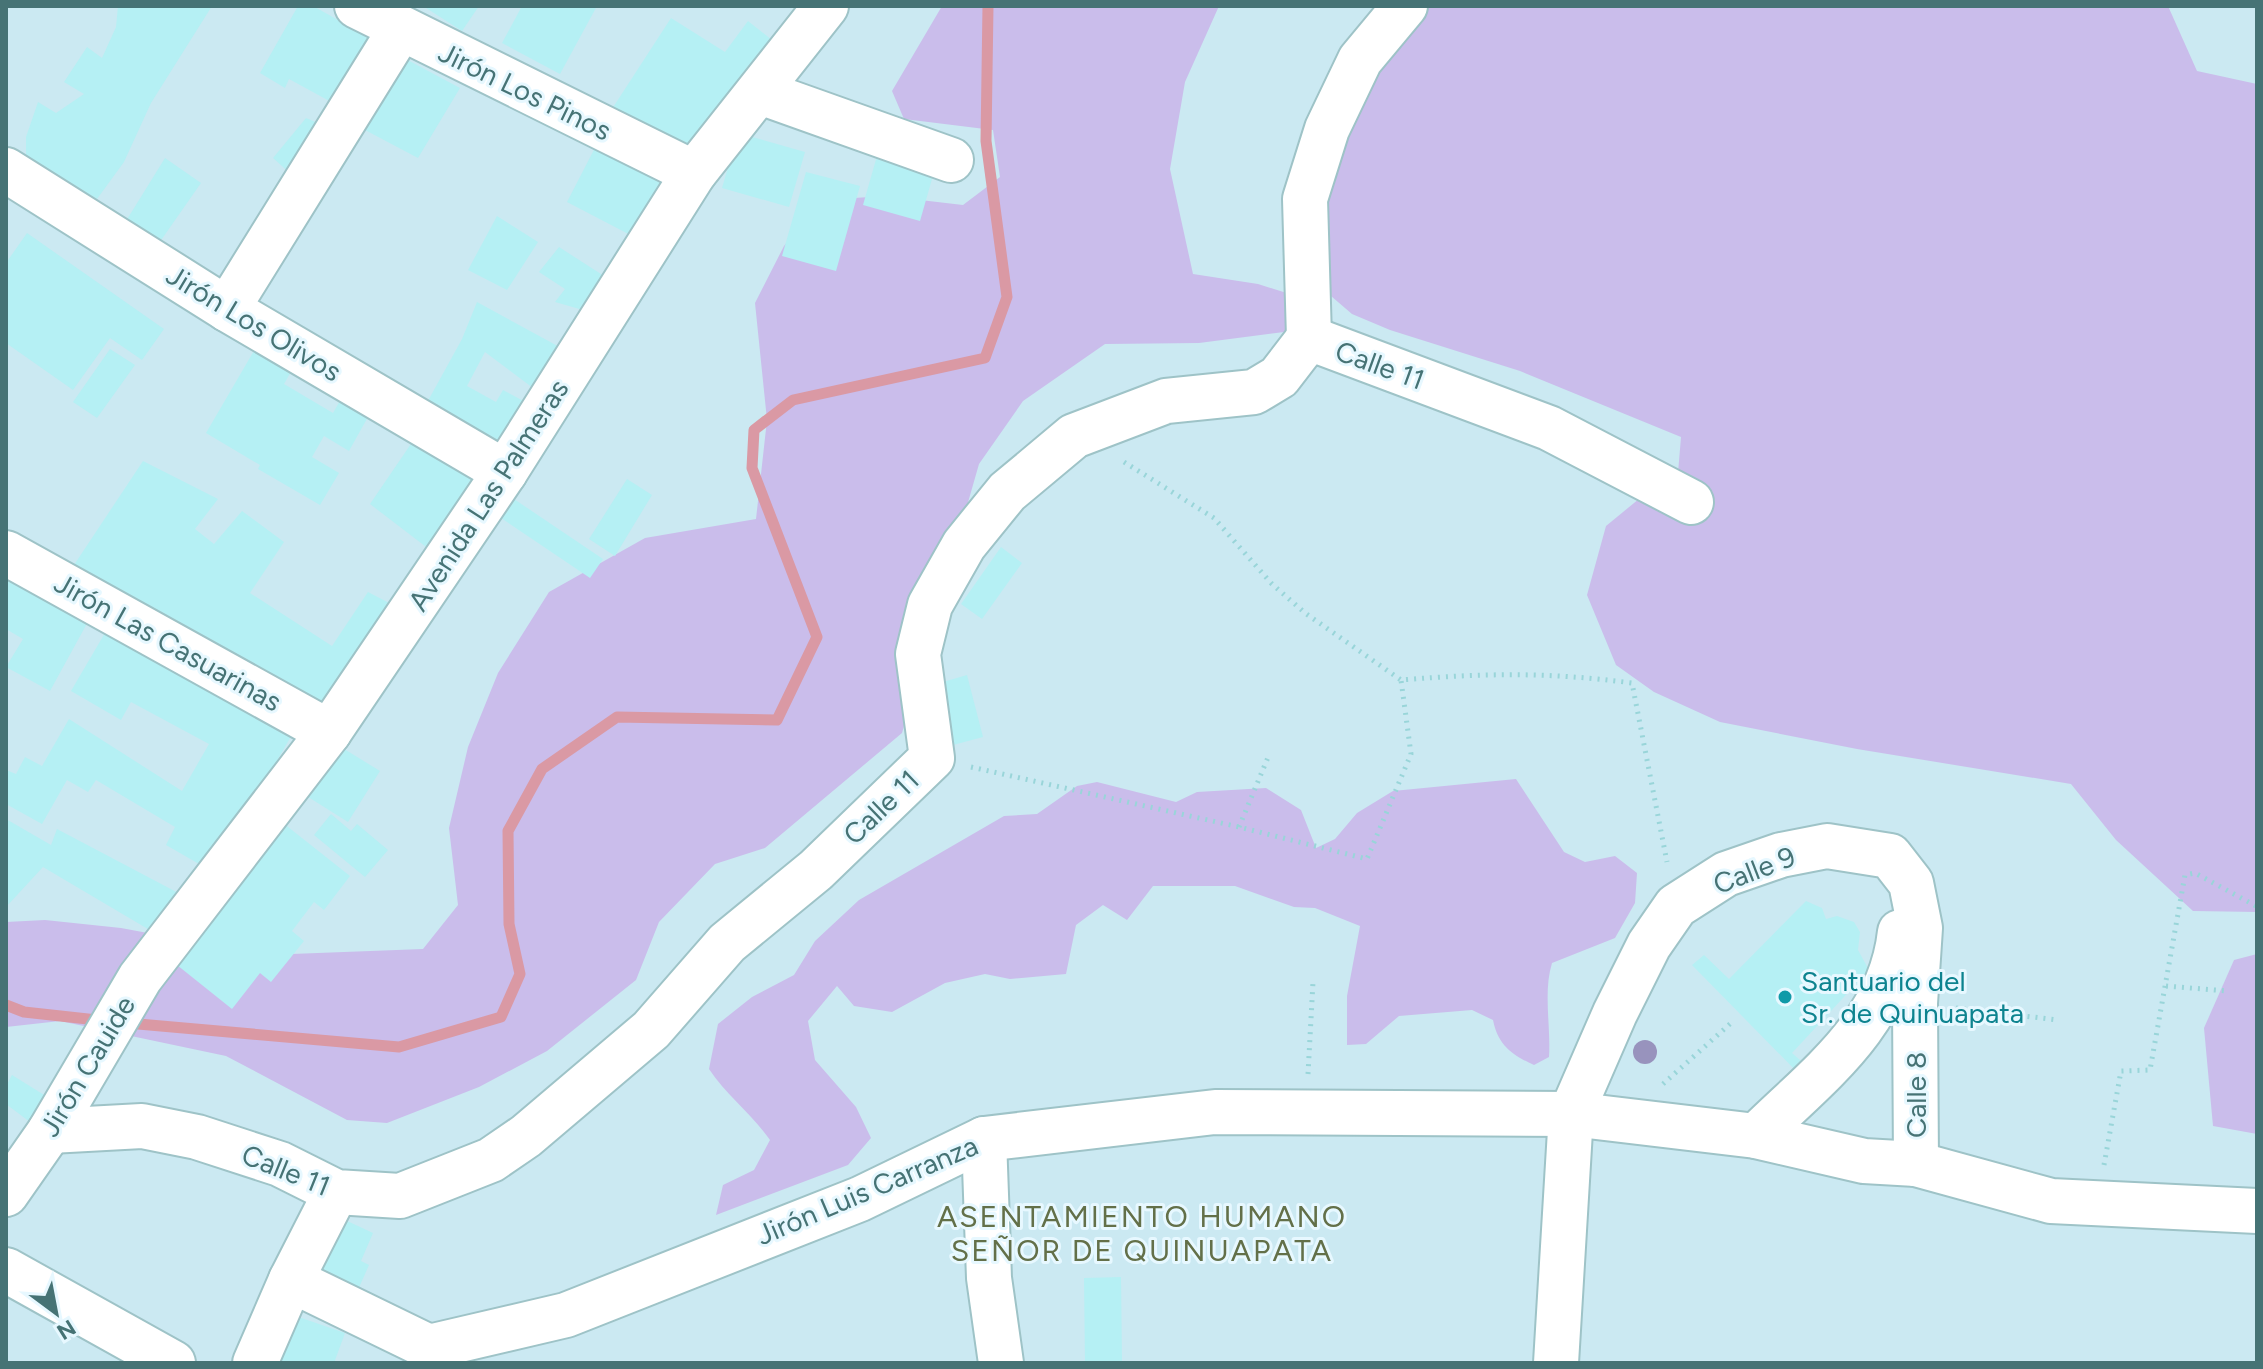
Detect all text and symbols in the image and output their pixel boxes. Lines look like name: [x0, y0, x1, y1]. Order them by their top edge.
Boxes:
street label: Jirón Los Pinos: [433, 35, 617, 147]
street label: Jirón Los Olivos: [160, 257, 348, 389]
street label: Calle 11: [1331, 333, 1429, 397]
street label: Avenida Las Palmeras: [400, 373, 576, 617]
street label: Jirón Las Casuarinas: [49, 565, 287, 719]
street label: Calle 11: [836, 763, 926, 851]
street label: Calle 9: [1708, 839, 1800, 901]
place label: Santuario del Sr. de Quinuapata: [1801, 964, 2024, 1030]
marker: Santuario del Sr. de Quinuapata: [1776, 988, 1794, 1006]
street label: Jirón Cauide: [32, 990, 142, 1142]
street label: Calle 8: [1899, 1052, 1933, 1138]
street label: Jirón Luis Carranza: [751, 1128, 983, 1252]
street label: Calle 11: [237, 1137, 335, 1203]
district label: ASENTAMIENTO HUMANO SEÑOR DE QUINUAPATA: [937, 1198, 1347, 1269]
north arrow: [16, 1273, 96, 1353]
text: N: [52, 1314, 81, 1345]

